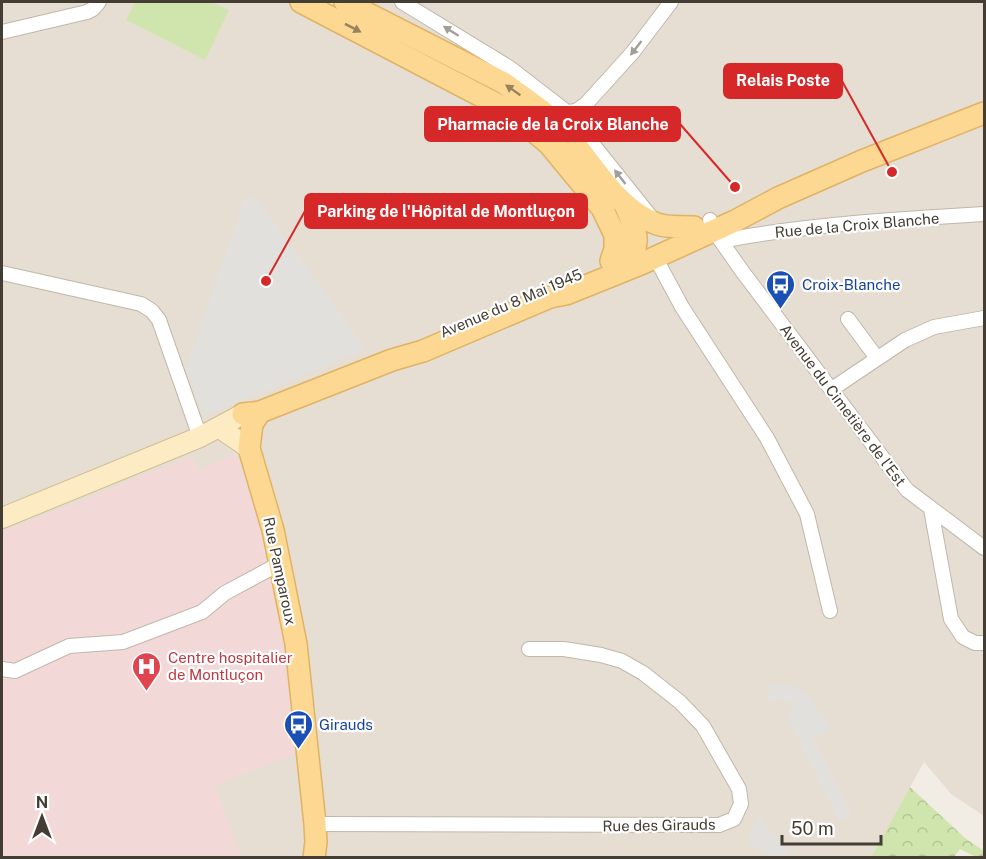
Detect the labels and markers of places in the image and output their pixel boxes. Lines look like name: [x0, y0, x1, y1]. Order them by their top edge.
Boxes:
callout: Relais Poste: [724, 64, 842, 98]
callout: Pharmacie de la Croix Blanche: [425, 107, 680, 141]
callout: Parking de l'Hôpital de Montluçon: [305, 194, 587, 228]
bus stop icon: Croix-Blanche: [765, 268, 797, 310]
place label: Croix-Blanche: [802, 276, 900, 293]
place label: Centre hospitalier de Montluçon: [168, 649, 293, 683]
hospital icon: Centre hospitalier de Montluçon: [131, 650, 163, 692]
bus stop icon: Girauds: [282, 708, 314, 750]
place label: Girauds: [319, 716, 373, 733]

